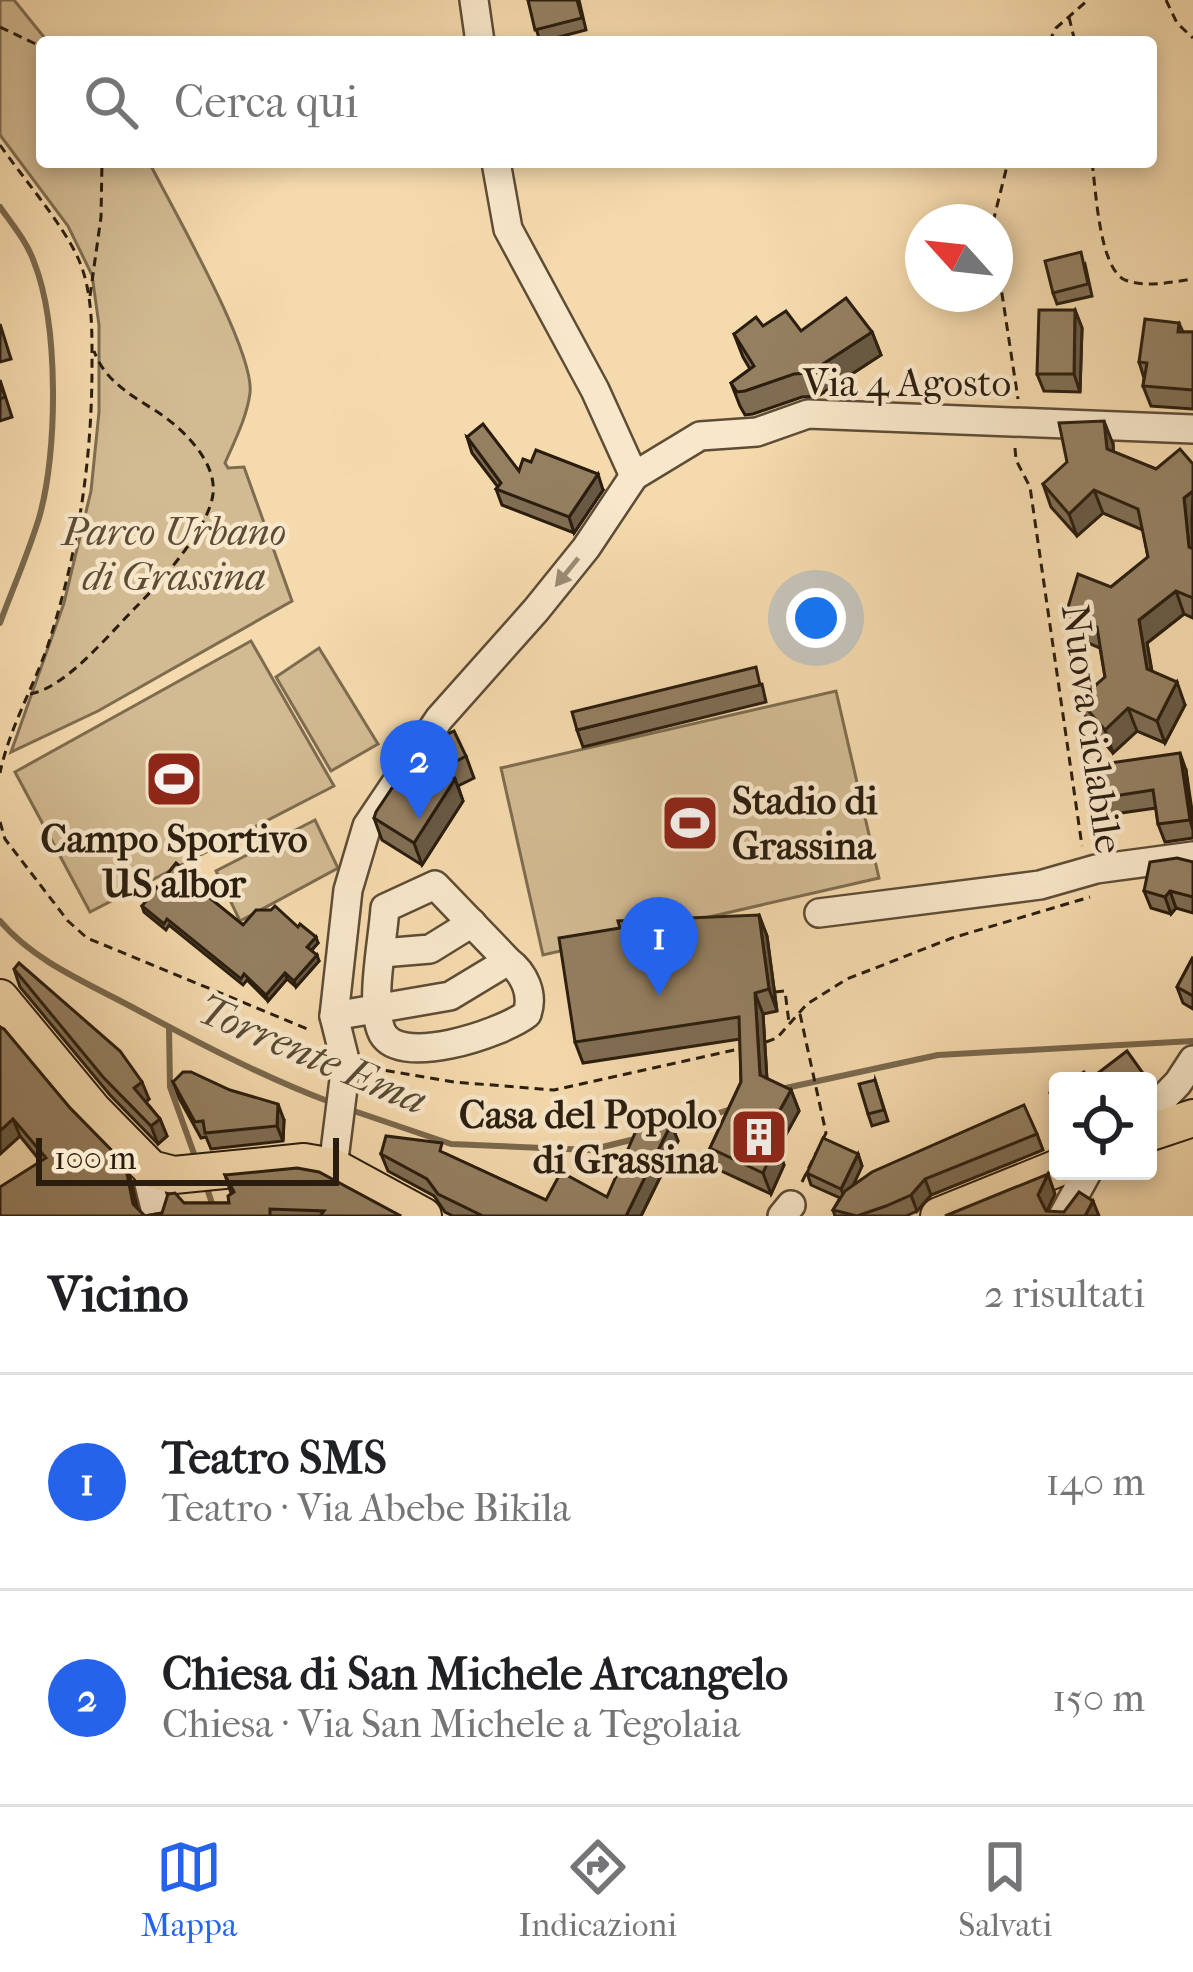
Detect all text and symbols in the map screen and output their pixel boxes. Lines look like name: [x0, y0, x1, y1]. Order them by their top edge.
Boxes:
search box: [36, 36, 1157, 168]
icon: search: [78, 69, 144, 135]
text: Cerca qui: [174, 76, 358, 129]
north arrow: [905, 204, 1013, 312]
street label: Via 4 Agosto: [802, 360, 1011, 406]
park label: Parco Urbano di Grassina: [60, 509, 286, 600]
one-way arrow: [555, 556, 580, 587]
your location: [786, 588, 846, 648]
street label: Nuova ciclabile: [1052, 601, 1132, 857]
pin: 2: [380, 720, 458, 819]
sports icon: Campo Sportivo US albor: [143, 748, 205, 810]
place label: Stadio di Grassina: [732, 778, 878, 869]
sports icon: Stadio di Grassina: [659, 792, 721, 854]
place label: Campo Sportivo US albor: [41, 816, 308, 907]
pin: 1: [620, 897, 698, 996]
water label: Torrente Ema: [190, 985, 434, 1125]
map controls: [1049, 1072, 1157, 1180]
button: locate: [1049, 1072, 1157, 1180]
place label: Casa del Popolo di Grassina: [459, 1092, 718, 1183]
building icon: Casa del Popolo di Grassina: [728, 1106, 790, 1168]
scale bar: [36, 1132, 339, 1185]
text: 100 m: [54, 1139, 137, 1178]
text: Vicino: [48, 1264, 189, 1324]
text: 2 risultati: [984, 1271, 1145, 1317]
text: Teatro SMS: [162, 1432, 387, 1485]
text: 1: [80, 1459, 94, 1505]
text: 140 m: [1046, 1459, 1145, 1505]
text: Teatro · Via Abebe Bikila: [162, 1485, 571, 1531]
text: Chiesa di San Michele Arcangelo: [162, 1648, 788, 1701]
text: 2: [77, 1675, 97, 1721]
text: 150 m: [1052, 1675, 1145, 1721]
text: Chiesa · Via San Michele a Tegolaia: [162, 1701, 740, 1747]
tab: Mappa: [141, 1834, 237, 1945]
tab: Indicazioni: [518, 1834, 677, 1945]
tab: Salvati: [958, 1834, 1052, 1945]

